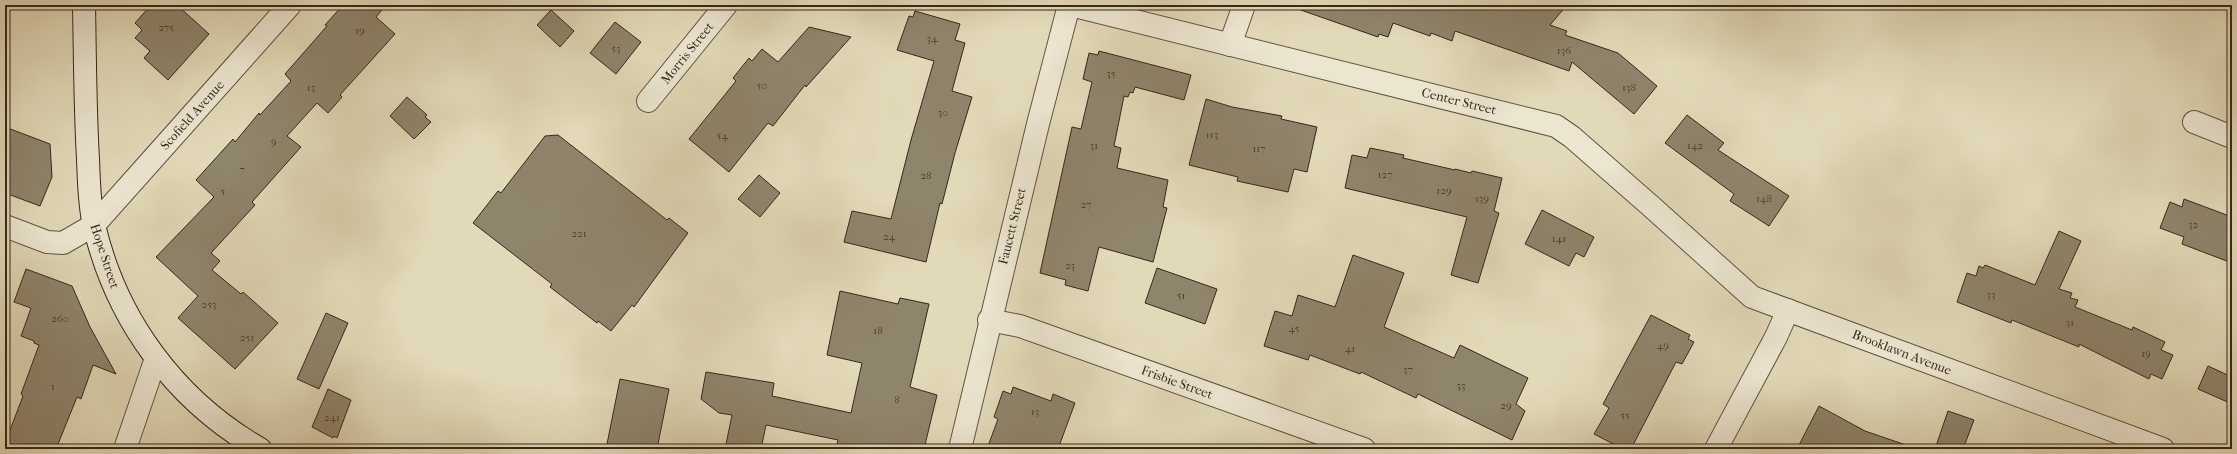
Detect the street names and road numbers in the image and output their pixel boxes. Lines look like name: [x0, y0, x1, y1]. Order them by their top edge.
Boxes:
street label: Morris Street: [658, 19, 717, 87]
street label: Scofield Avenue: [157, 77, 227, 153]
street label: Center Street: [1420, 84, 1498, 118]
street label: Faucett Street: [995, 186, 1029, 266]
street label: Hope Street: [87, 222, 123, 291]
street label: Brooklawn Avenue: [1850, 326, 1954, 378]
street label: Frisbie Street: [1139, 362, 1215, 402]

